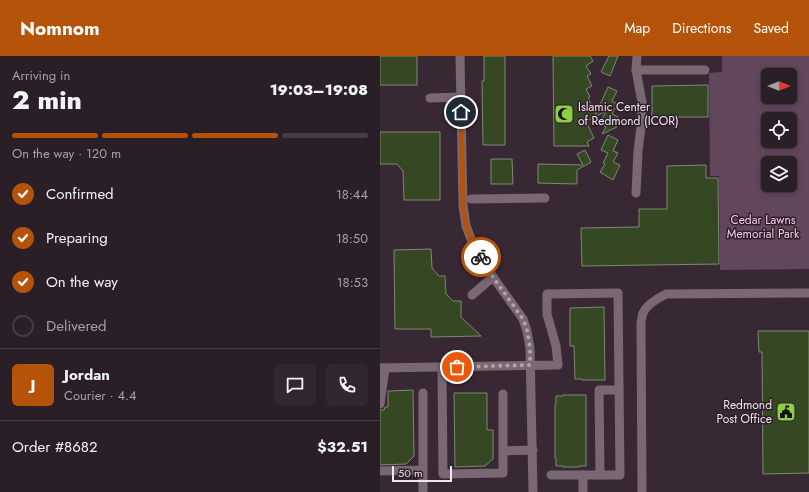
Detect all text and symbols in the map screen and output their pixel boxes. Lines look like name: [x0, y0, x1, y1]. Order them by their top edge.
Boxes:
text: Nomnom: [20, 15, 100, 42]
text: Map: [624, 18, 650, 38]
text: Directions: [672, 18, 732, 38]
text: Saved: [754, 18, 789, 38]
text: Arriving in: [12, 66, 70, 85]
north arrow: [761, 68, 797, 104]
map controls: [761, 68, 797, 192]
text: 19:03–19:08: [270, 79, 368, 101]
text: 2 min: [12, 81, 82, 119]
pin: [444, 95, 478, 129]
place label: Islamic Center of Redmond (ICOR): [578, 98, 679, 130]
icon: home: [450, 101, 472, 123]
mosque icon: Islamic Center of Redmond (ICOR): [553, 103, 575, 125]
button: locate: [761, 112, 797, 148]
text: On the way · 120 m: [12, 144, 121, 163]
button: layers: [761, 156, 797, 192]
icon: check: [12, 183, 34, 205]
text: Confirmed: [46, 183, 114, 205]
text: 18:44: [336, 185, 368, 204]
park label: Cedar Lawns Memorial Park: [727, 211, 800, 243]
icon: check: [12, 227, 34, 249]
text: Preparing: [46, 227, 108, 249]
text: 18:50: [336, 229, 368, 248]
courier: [461, 237, 501, 277]
icon: bike: [470, 246, 492, 268]
icon: check: [12, 271, 34, 293]
text: On the way: [46, 271, 118, 293]
text: 18:53: [337, 273, 368, 292]
text: Delivered: [46, 315, 107, 337]
pin: [440, 350, 474, 384]
icon: bag: [446, 356, 468, 378]
text: Jordan: [64, 364, 110, 386]
button: chat: [274, 364, 316, 406]
button: phone: [326, 364, 368, 406]
text: J: [31, 374, 35, 396]
text: Courier · 4.4: [64, 386, 137, 405]
place label: Redmond Post Office: [717, 396, 772, 428]
public building icon: Redmond Post Office: [775, 401, 797, 423]
text: Order #8682: [12, 436, 98, 458]
text: $32.51: [317, 436, 368, 458]
scale bar: [392, 464, 452, 483]
text: 50 m: [398, 465, 423, 481]

